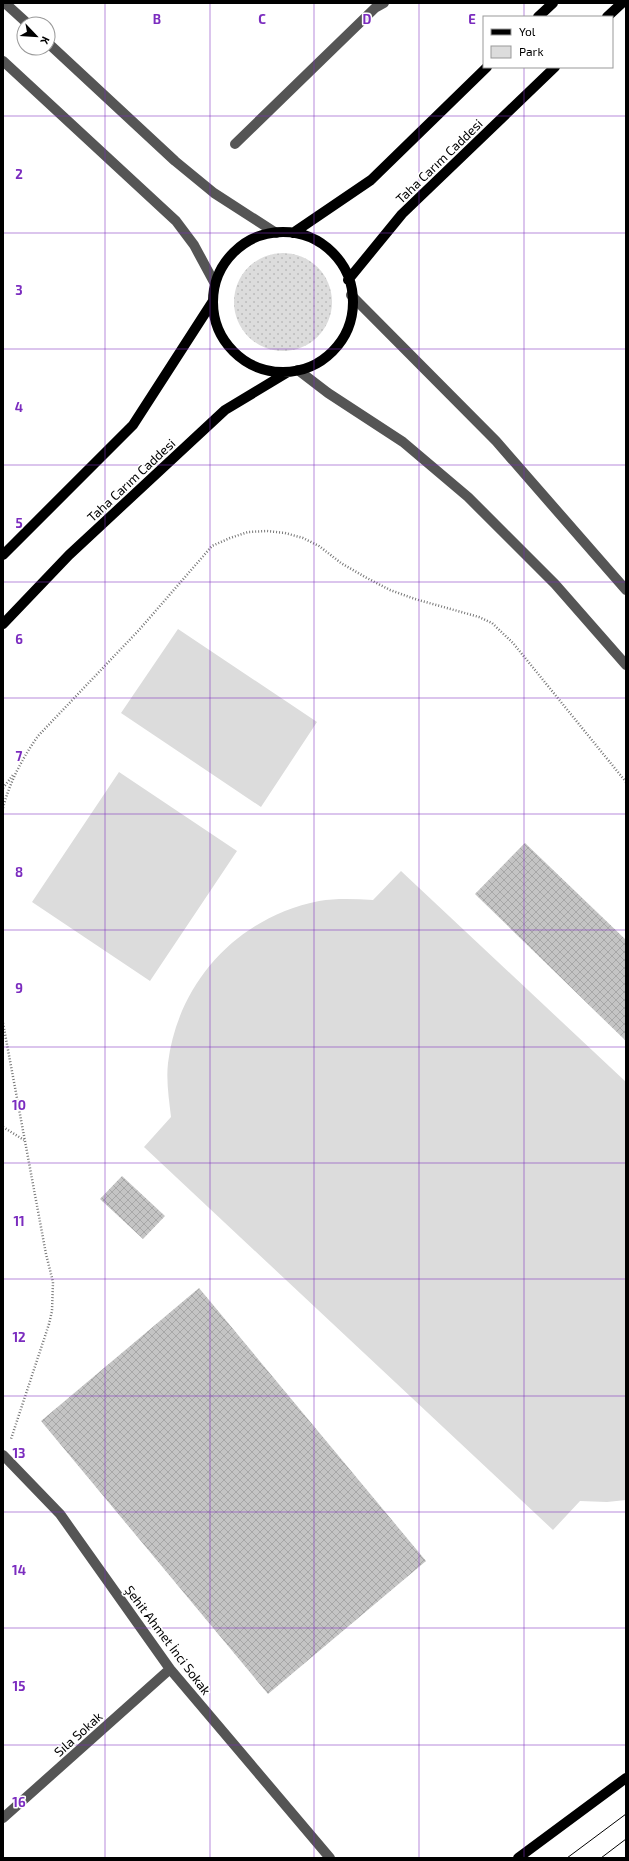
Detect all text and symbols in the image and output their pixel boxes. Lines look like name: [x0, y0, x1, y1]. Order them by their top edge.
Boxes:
text: B: [153, 11, 161, 27]
text: C: [258, 11, 266, 27]
text: D: [363, 11, 372, 27]
text: E: [468, 11, 476, 27]
north arrow: [16, 16, 56, 56]
legend: [483, 16, 613, 68]
text: Yol: [519, 24, 536, 38]
text: K: [38, 35, 53, 46]
text: Park: [519, 44, 544, 58]
street label: Taha Carım Caddesi: [392, 115, 486, 207]
text: 2: [15, 166, 23, 182]
text: 3: [15, 282, 23, 298]
text: 4: [15, 399, 23, 415]
street label: Taha Carım Caddesi: [84, 435, 178, 525]
text: 5: [15, 515, 23, 531]
text: 6: [15, 631, 23, 647]
text: 7: [16, 748, 23, 764]
text: 8: [15, 864, 23, 880]
text: 9: [15, 980, 23, 996]
text: 10: [12, 1097, 26, 1113]
text: 11: [13, 1213, 25, 1229]
text: 12: [12, 1329, 26, 1345]
text: 13: [13, 1445, 26, 1461]
text: 14: [12, 1562, 26, 1578]
street label: Şehit Ahmet İnci Sokak: [121, 1582, 215, 1699]
text: 15: [13, 1678, 25, 1694]
street label: Sıla Sokak: [51, 1708, 106, 1760]
text: 16: [12, 1794, 26, 1810]

